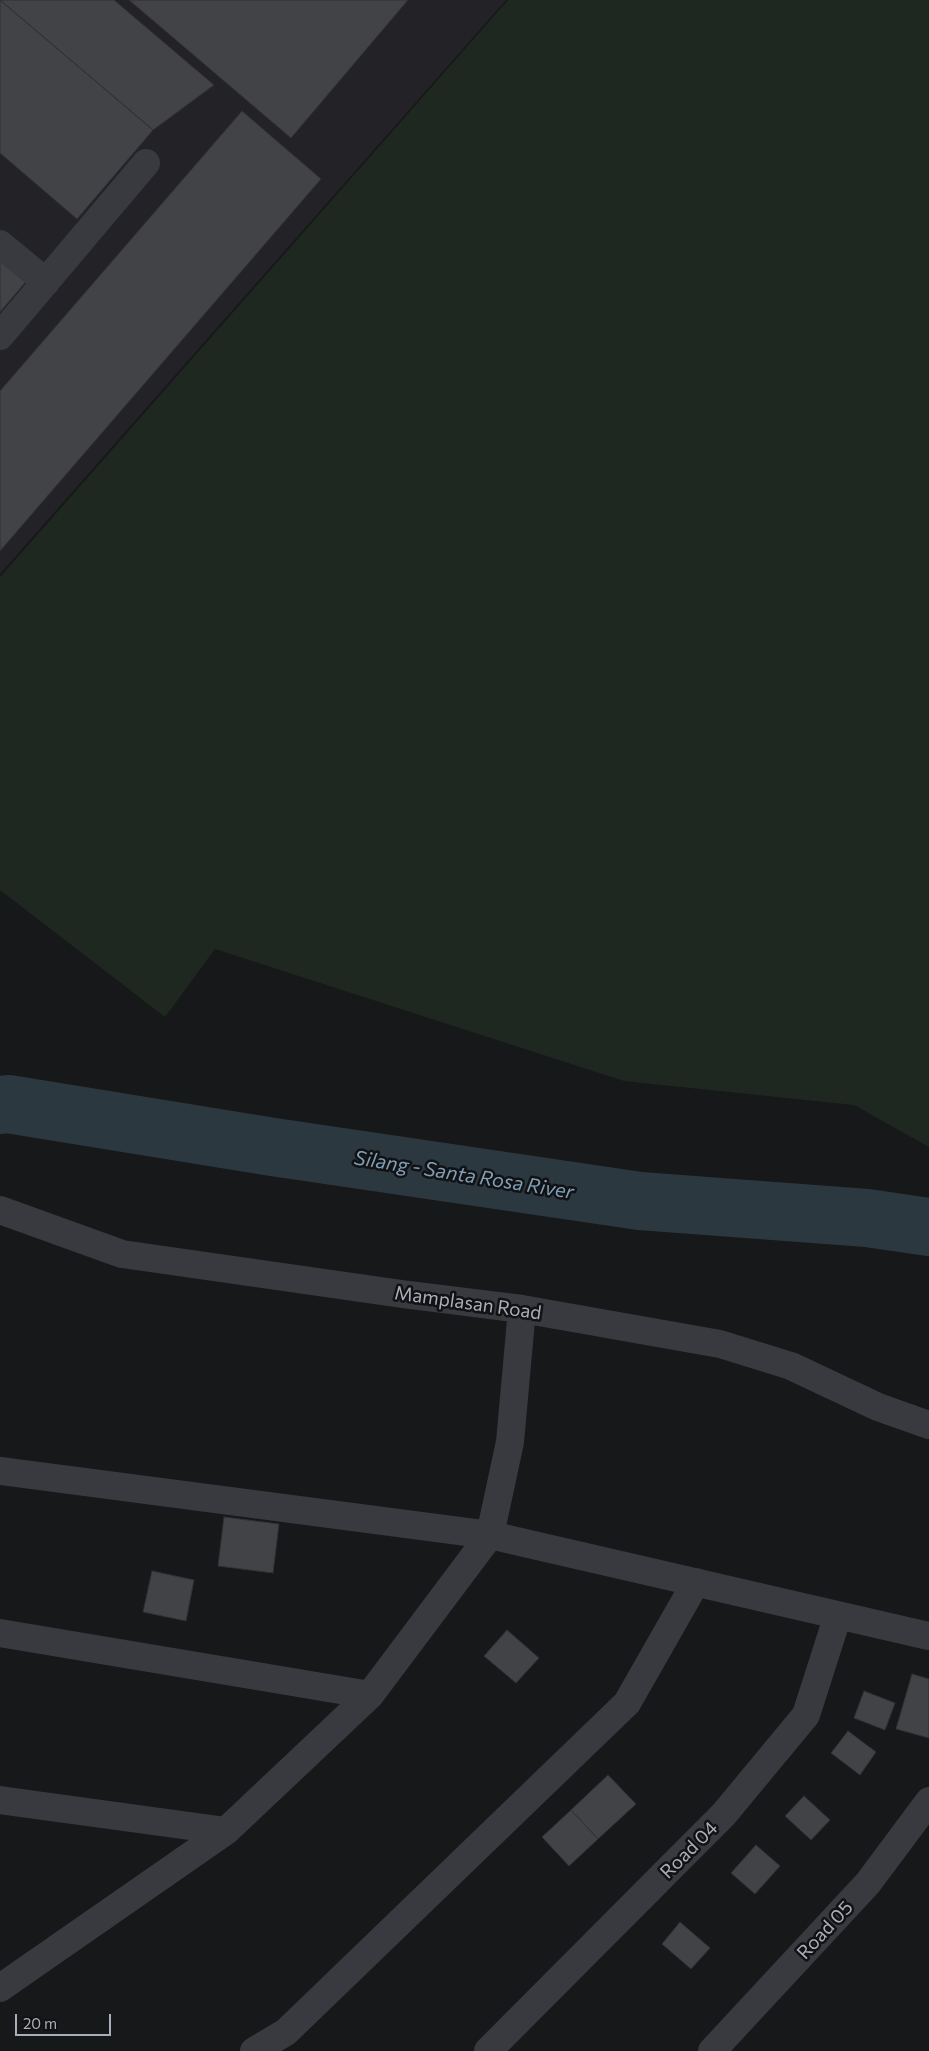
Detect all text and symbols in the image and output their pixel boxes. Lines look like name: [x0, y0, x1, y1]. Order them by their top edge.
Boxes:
water label: Silang - Santa Rosa River: [352, 1146, 576, 1204]
street label: Mamplasan Road: [393, 1281, 543, 1325]
street label: Road 04: [656, 1817, 722, 1883]
street label: Road 05: [792, 1896, 858, 1964]
scale bar: [18, 2004, 114, 2036]
text: 20 m: [23, 2014, 57, 2032]

